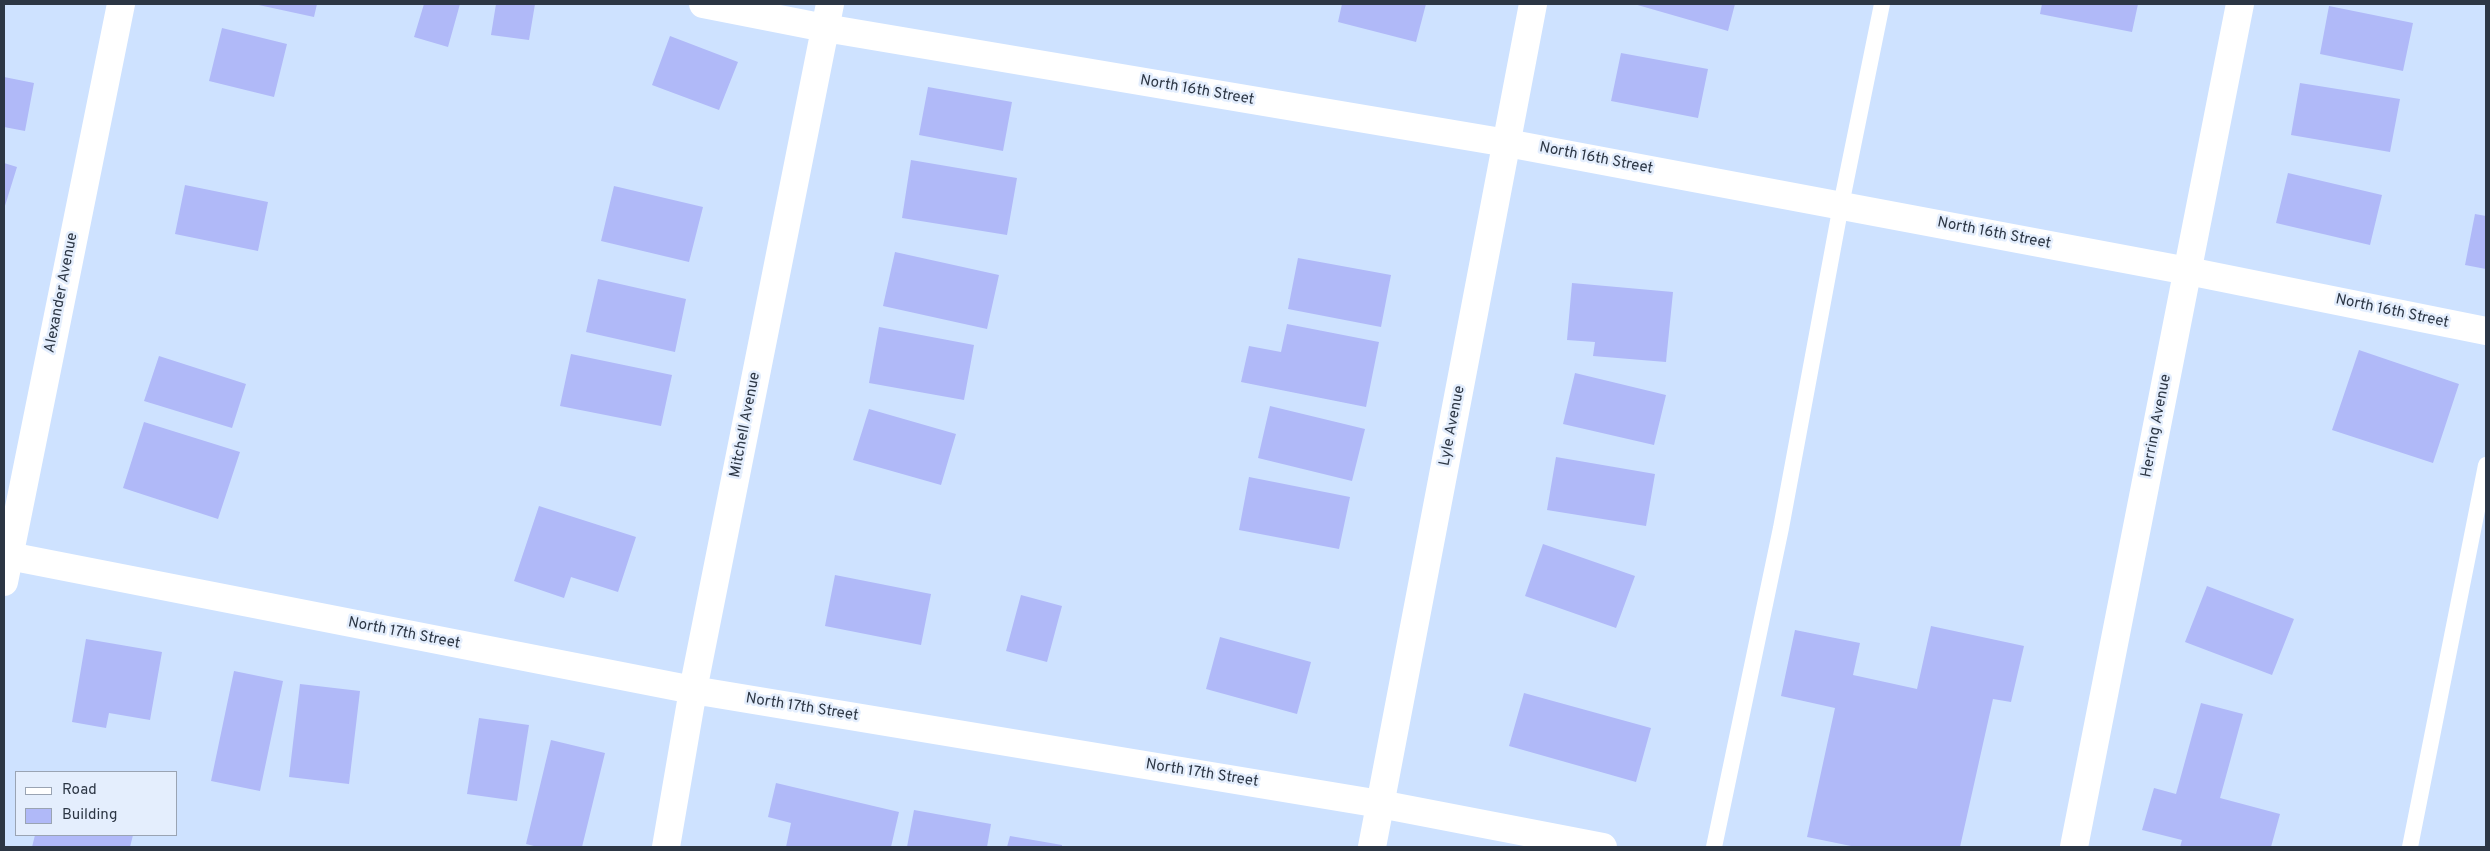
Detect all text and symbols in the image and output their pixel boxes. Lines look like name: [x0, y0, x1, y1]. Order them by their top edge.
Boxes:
street label: North 16th Street: [1139, 72, 1255, 110]
street label: North 16th Street: [1538, 139, 1654, 179]
street label: North 16th Street: [1936, 214, 2052, 254]
street label: Alexander Avenue: [42, 231, 82, 355]
street label: North 16th Street: [2334, 291, 2450, 333]
street label: Mitchell Avenue: [727, 371, 765, 479]
street label: Herring Avenue: [2138, 373, 2176, 479]
street label: Lyle Avenue: [1436, 384, 1470, 468]
street label: North 17th Street: [346, 614, 462, 654]
street label: North 17th Street: [744, 690, 860, 726]
street label: North 17th Street: [1144, 756, 1260, 792]
legend: [15, 771, 178, 836]
text: Road: [62, 781, 97, 800]
text: Building: [62, 806, 117, 825]

